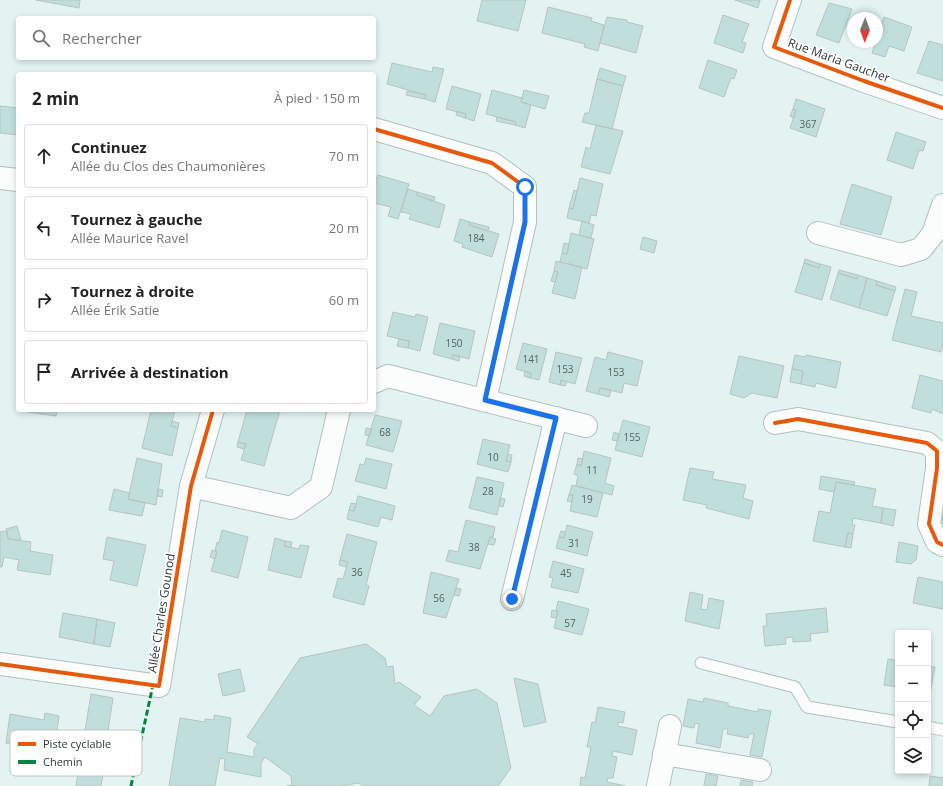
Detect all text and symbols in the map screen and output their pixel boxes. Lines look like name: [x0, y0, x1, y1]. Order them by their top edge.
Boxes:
north arrow: [847, 12, 883, 48]
search box: [16, 16, 376, 60]
icon: search: [30, 27, 52, 49]
text: Rechercher: [62, 28, 142, 48]
street label: Rue Maria Gaucher: [786, 34, 892, 86]
text: 2 min: [32, 87, 79, 110]
text: À pied · 150 m: [274, 89, 360, 107]
house number: 367: [799, 117, 817, 131]
text: Continuez: [71, 137, 147, 157]
icon: ahead: [33, 145, 55, 167]
text: 70 m: [329, 147, 359, 165]
text: Allée du Clos des Chaumonières: [71, 157, 265, 175]
route start: [516, 178, 534, 196]
text: Tournez à gauche: [71, 209, 202, 229]
icon: left: [33, 217, 55, 239]
text: 20 m: [329, 219, 359, 237]
text: Allée Maurice Ravel: [71, 229, 188, 247]
house number: 184: [467, 231, 485, 245]
text: Tournez à droite: [71, 281, 194, 301]
icon: right: [33, 289, 55, 311]
text: 60 m: [329, 291, 359, 309]
text: Allée Érik Satie: [71, 301, 159, 319]
house number: 150: [445, 336, 463, 350]
house number: 141: [522, 352, 540, 366]
icon: arrive: [33, 361, 55, 383]
text: Arrivée à destination: [71, 362, 229, 382]
house number: 153: [556, 362, 574, 376]
house number: 153: [607, 365, 625, 379]
house number: 68: [379, 425, 391, 439]
house number: 155: [623, 430, 641, 444]
house number: 10: [487, 450, 499, 464]
house number: 11: [586, 463, 598, 477]
house number: 28: [482, 484, 494, 498]
house number: 19: [581, 492, 593, 506]
house number: 31: [568, 536, 580, 550]
house number: 38: [468, 540, 480, 554]
street label: Allée Charles Gounod: [143, 552, 179, 674]
house number: 36: [351, 565, 363, 579]
house number: 45: [560, 566, 572, 580]
route end: [503, 590, 521, 608]
house number: 56: [433, 591, 445, 605]
house number: 57: [564, 616, 576, 630]
map controls: [895, 630, 931, 774]
button: +: [895, 630, 931, 666]
button: −: [895, 666, 931, 702]
button: locate: [895, 702, 931, 738]
legend: [10, 730, 142, 776]
text: Piste cyclable: [43, 736, 111, 751]
button: layers: [895, 738, 931, 774]
text: Chemin: [43, 754, 83, 769]

